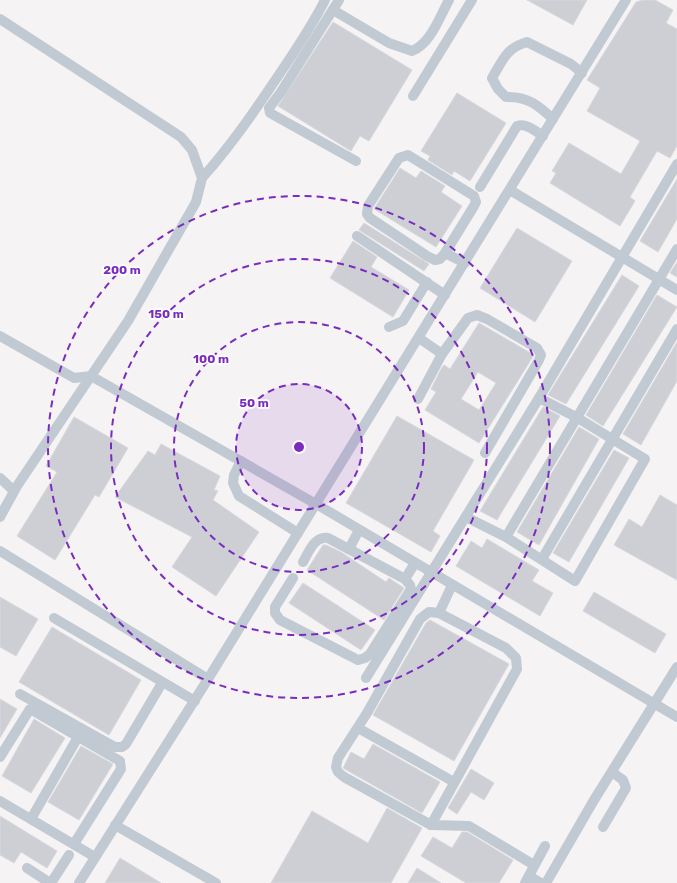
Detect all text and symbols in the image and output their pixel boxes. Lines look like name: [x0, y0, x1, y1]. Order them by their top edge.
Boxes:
text: 200 m: [103, 263, 141, 277]
text: 150 m: [148, 307, 184, 321]
text: 100 m: [193, 352, 229, 366]
text: 50 m: [239, 396, 269, 410]
centre of rings: [292, 440, 306, 454]

